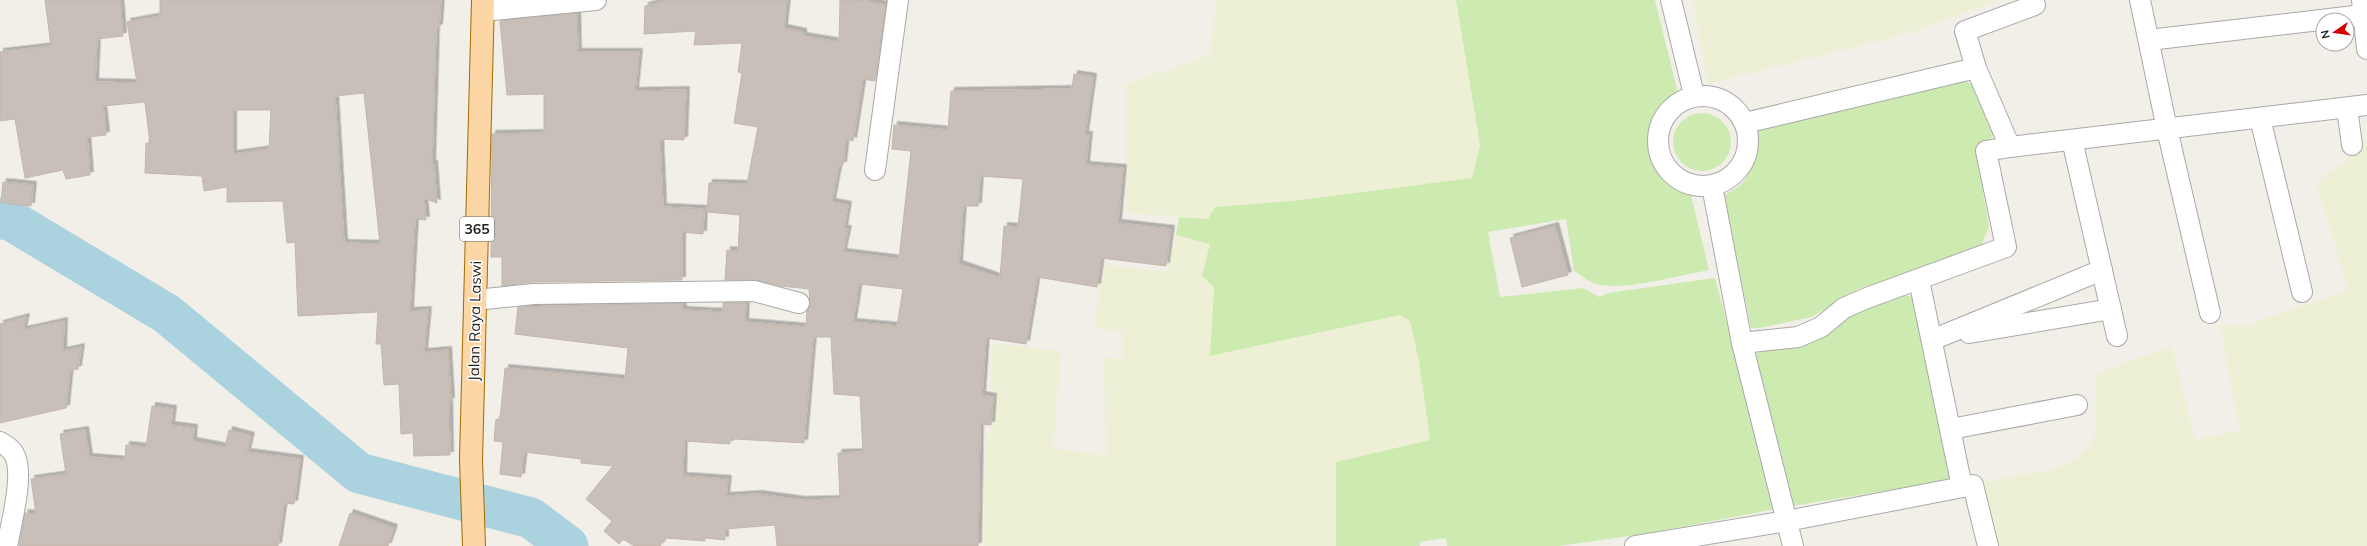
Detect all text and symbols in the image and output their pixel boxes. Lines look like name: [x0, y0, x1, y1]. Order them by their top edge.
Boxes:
north arrow: [2315, 12, 2355, 52]
text: N: [2318, 29, 2333, 40]
road number: 365: [460, 217, 494, 241]
street label: Jalan Raya Laswi: [464, 261, 485, 381]

